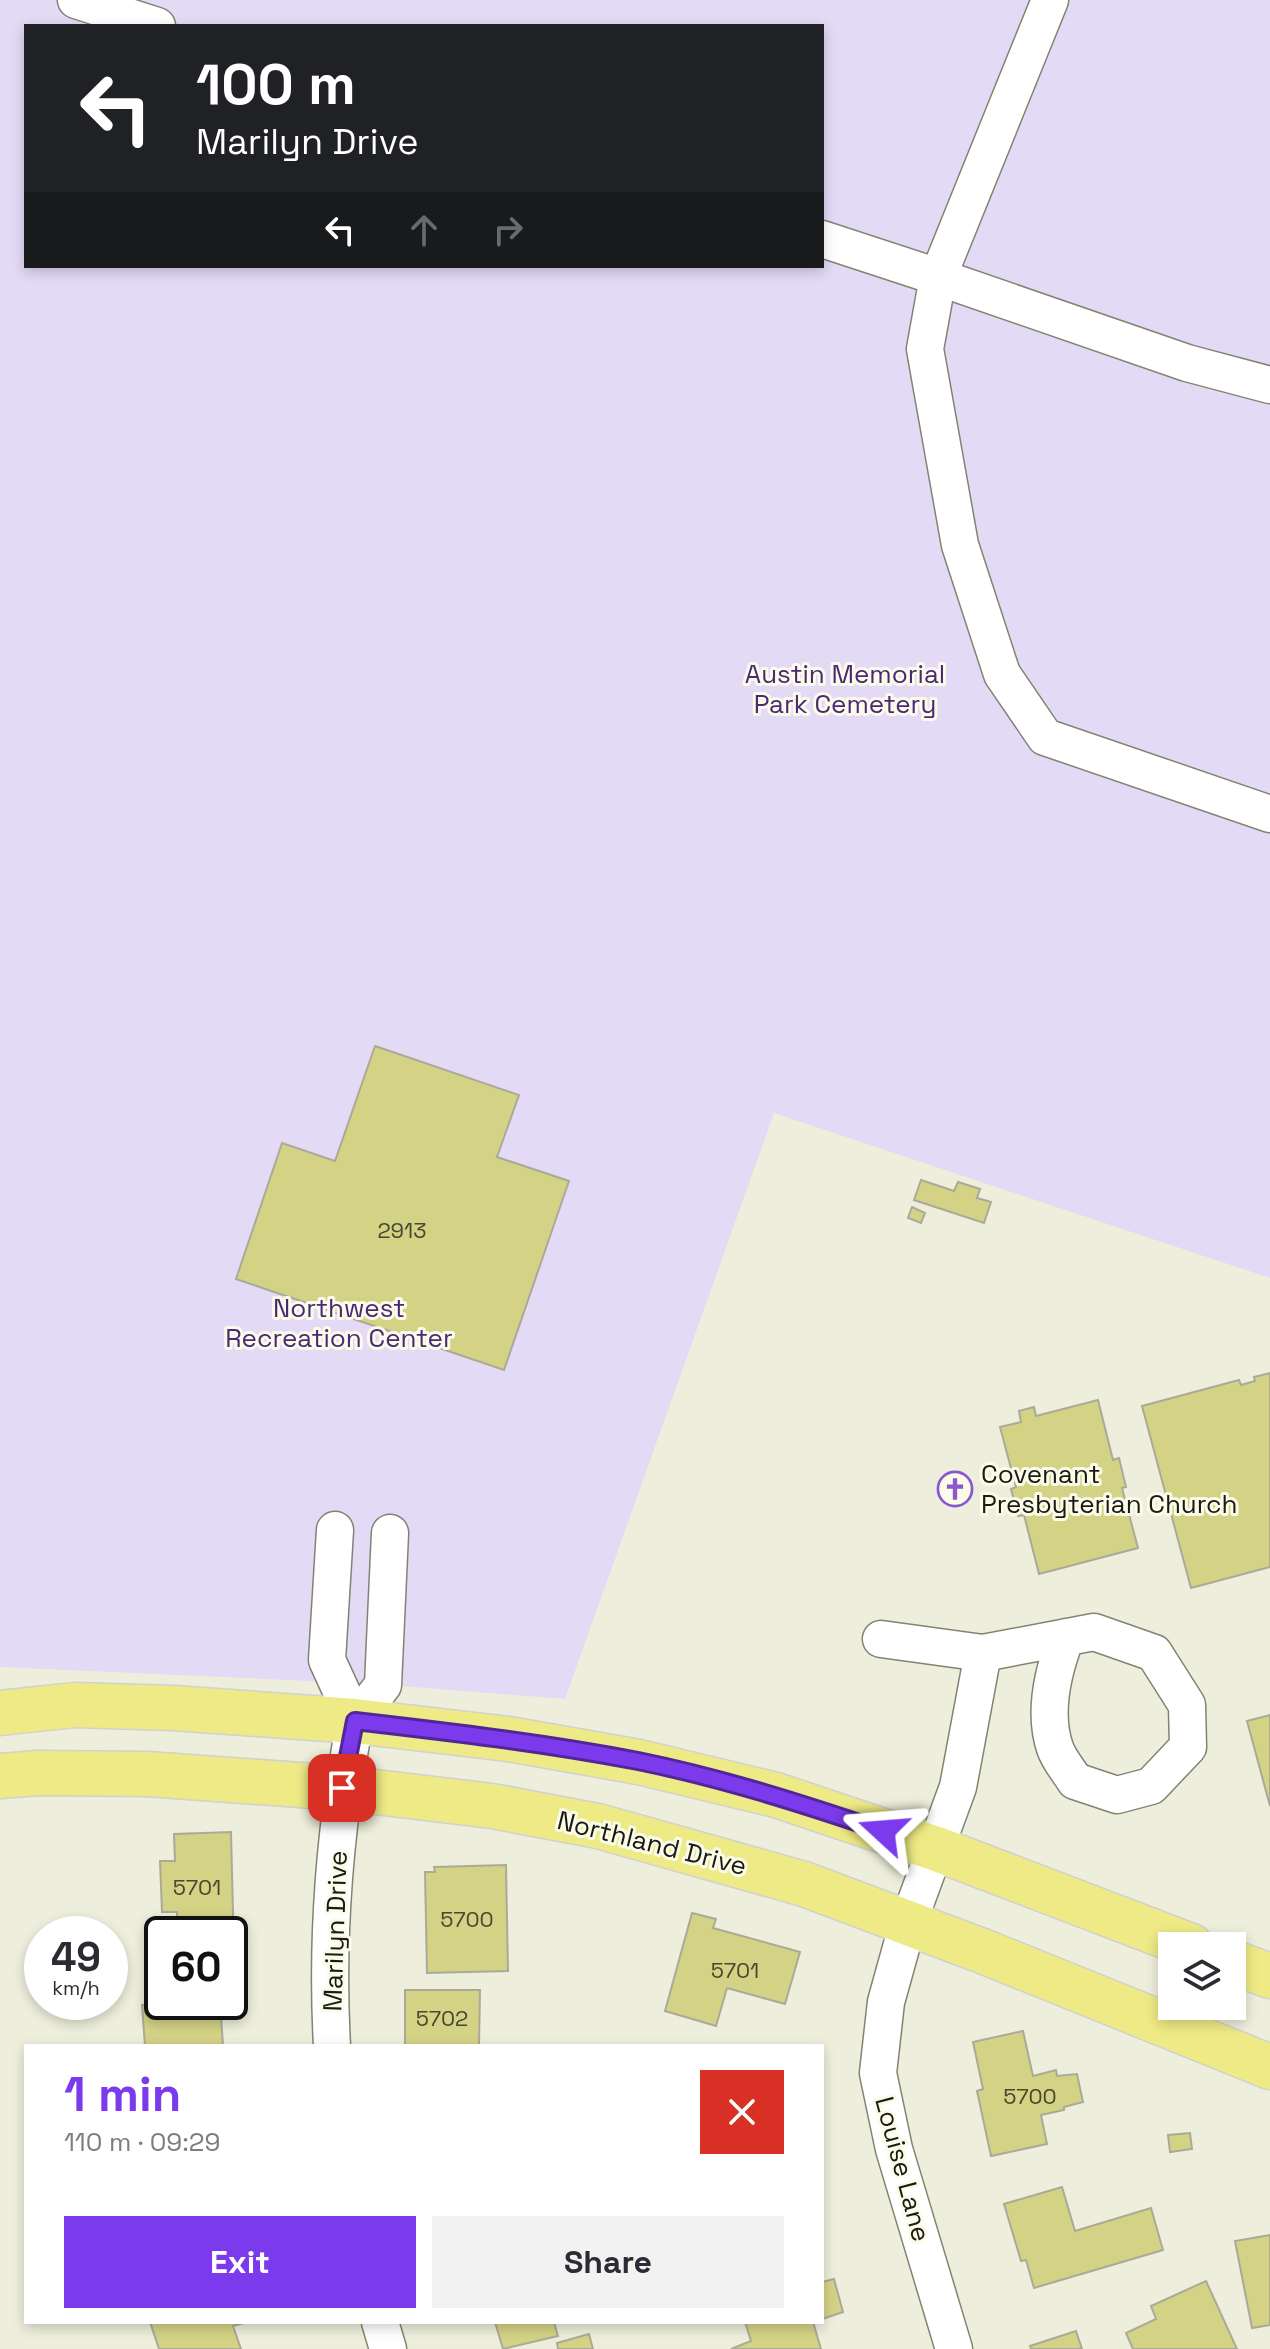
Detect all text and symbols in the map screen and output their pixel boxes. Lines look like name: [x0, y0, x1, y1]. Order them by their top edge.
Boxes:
text: 100 m: [196, 49, 356, 120]
icon: left: [64, 56, 168, 160]
text: Marilyn Drive: [196, 119, 419, 165]
icon: left: [318, 208, 362, 252]
icon: ahead: [402, 208, 446, 252]
icon: right: [486, 208, 530, 252]
park label: Austin Memorial Park Cemetery: [745, 657, 945, 721]
house number: 2913: [377, 1216, 427, 1244]
park label: Northwest Recreation Center: [225, 1291, 453, 1355]
place label: Covenant Presbyterian Church: [981, 1457, 1238, 1521]
church icon: Covenant Presbyterian Church: [936, 1470, 974, 1508]
pin: [308, 1754, 376, 1822]
icon: arrive: [320, 1766, 364, 1810]
position arrow: [841, 1789, 925, 1873]
street label: Northland Drive: [554, 1803, 750, 1883]
street label: Marilyn Drive: [315, 1850, 355, 2012]
house number: 5701: [173, 1873, 221, 1901]
house number: 5700: [440, 1905, 494, 1933]
speed limit sign: 60: [144, 1916, 248, 2020]
text: 49: [51, 1932, 101, 1983]
map controls: [1158, 1932, 1246, 2020]
button: layers: [1158, 1932, 1246, 2020]
house number: 5701: [711, 1956, 759, 1984]
text: km/h: [52, 1975, 100, 2001]
house number: 5702: [416, 2004, 468, 2032]
text: 1 min: [64, 2064, 181, 2125]
button: close: [700, 2070, 784, 2154]
house number: 5700: [1003, 2082, 1057, 2110]
street label: Louise Lane: [867, 2093, 939, 2245]
text: 110 m · 09:29: [64, 2125, 220, 2159]
button: Exit: [64, 2216, 416, 2308]
button: Share: [432, 2216, 784, 2308]

